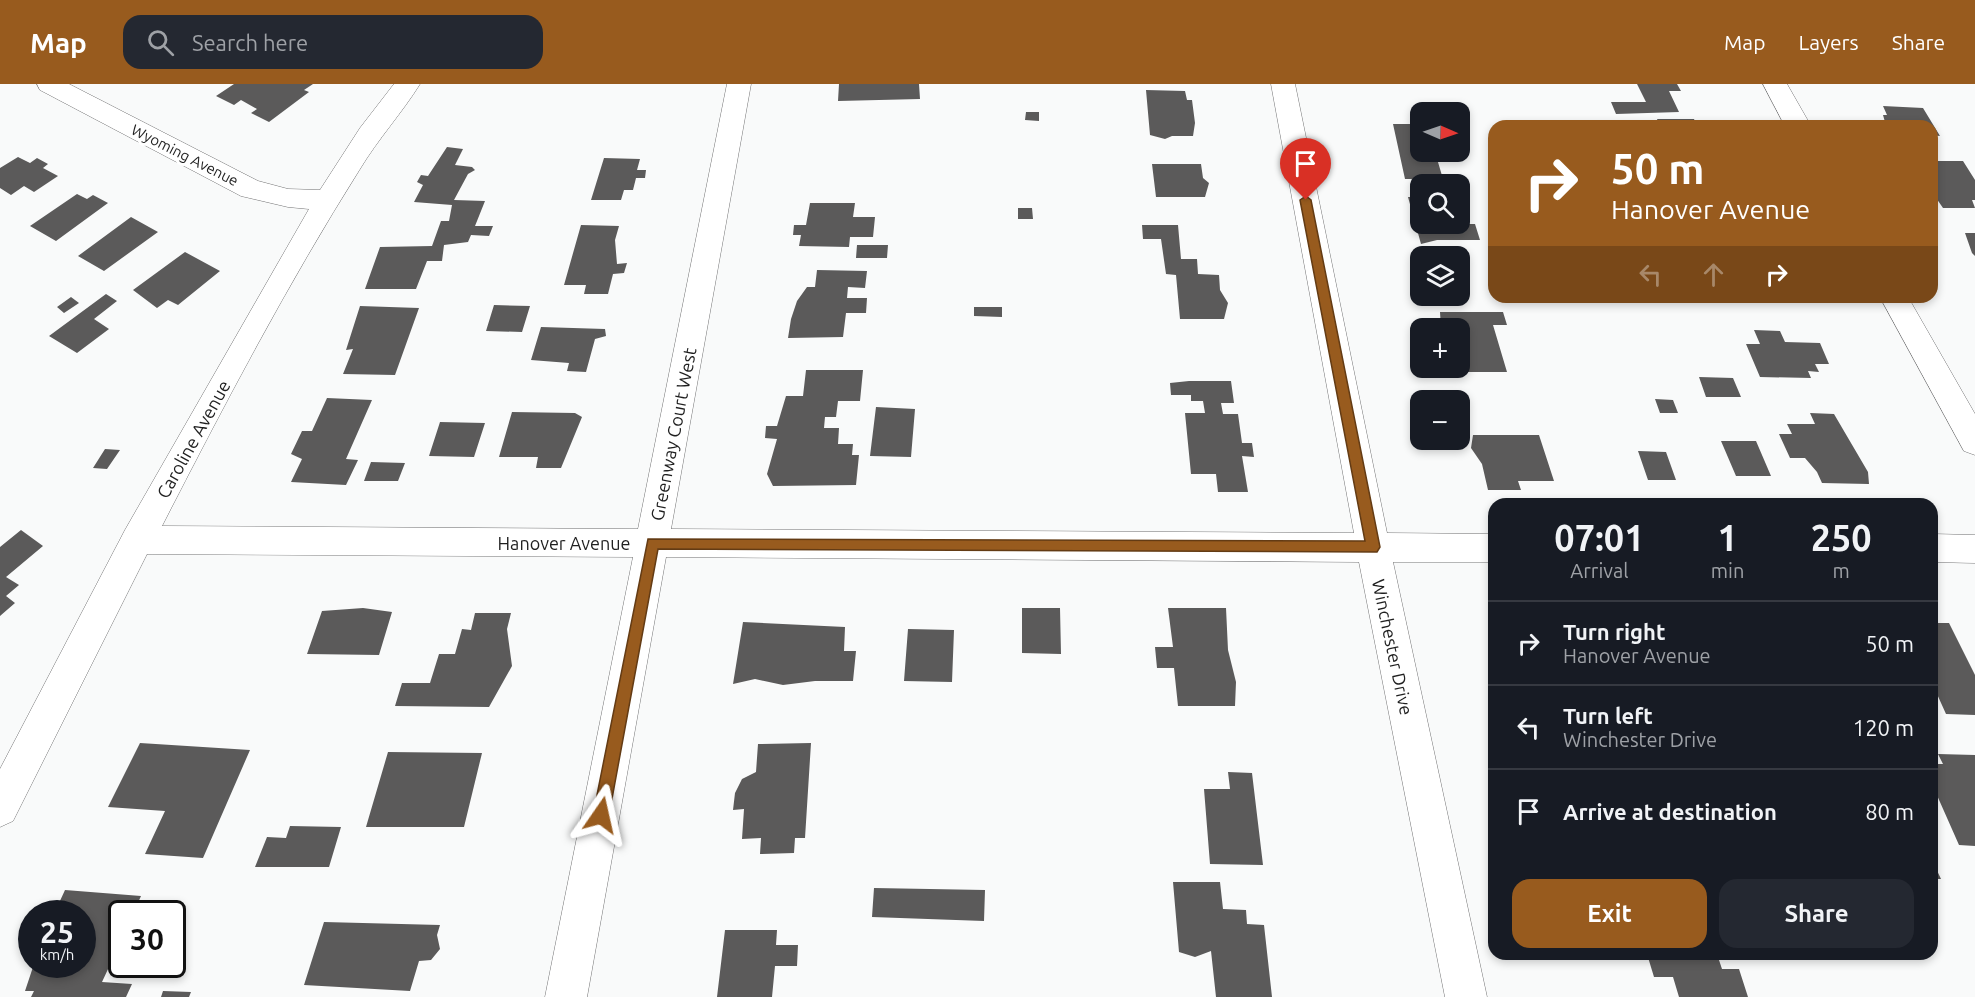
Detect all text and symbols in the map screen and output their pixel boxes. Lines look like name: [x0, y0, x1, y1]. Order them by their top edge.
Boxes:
search box: [123, 15, 543, 69]
icon: search: [144, 26, 177, 59]
text: Map: [30, 27, 87, 58]
text: Search here: [192, 30, 308, 55]
text: Map: [1724, 30, 1765, 54]
text: Layers: [1798, 30, 1859, 54]
text: Share: [1892, 30, 1945, 54]
north arrow: [1410, 102, 1470, 162]
map controls: [1410, 102, 1470, 450]
street label: Wyoming Avenue: [129, 121, 241, 189]
pin: [1280, 138, 1331, 200]
icon: right: [1512, 144, 1590, 222]
text: 50 m: [1611, 145, 1705, 192]
icon: arrive: [1289, 147, 1322, 180]
button: search: [1410, 174, 1470, 234]
text: Hanover Avenue: [1611, 194, 1810, 224]
button: layers: [1410, 246, 1470, 306]
icon: left: [1634, 258, 1667, 291]
icon: ahead: [1697, 258, 1730, 291]
icon: right: [1760, 258, 1793, 291]
button: +: [1410, 318, 1470, 378]
street label: Greenway Court West: [646, 346, 700, 522]
street label: Caroline Avenue: [152, 377, 234, 501]
button: −: [1410, 390, 1470, 450]
text: 07:01: [1554, 517, 1644, 558]
text: 1: [1717, 517, 1738, 558]
text: 250: [1811, 517, 1872, 558]
street label: Hanover Avenue: [498, 533, 630, 553]
text: Arrival: [1570, 559, 1629, 582]
text: min: [1711, 559, 1744, 582]
text: m: [1833, 559, 1850, 582]
street label: Winchester Drive: [1369, 577, 1417, 717]
text: Turn right: [1563, 619, 1665, 644]
icon: right: [1512, 627, 1545, 660]
text: 50 m: [1865, 631, 1914, 656]
text: Hanover Avenue: [1563, 644, 1711, 667]
text: Turn left: [1563, 703, 1653, 728]
icon: left: [1512, 711, 1545, 744]
text: 120 m: [1853, 715, 1914, 740]
text: Winchester Drive: [1563, 728, 1717, 751]
position arrow: [569, 783, 633, 847]
icon: arrive: [1512, 795, 1545, 828]
text: Arrive at destination: [1563, 799, 1777, 824]
text: 80 m: [1865, 799, 1914, 824]
button: Exit: [1512, 879, 1707, 948]
button: Share: [1719, 879, 1914, 948]
speed limit sign: 30: [108, 900, 186, 978]
text: 25: [40, 915, 74, 949]
text: km/h: [40, 946, 74, 963]

